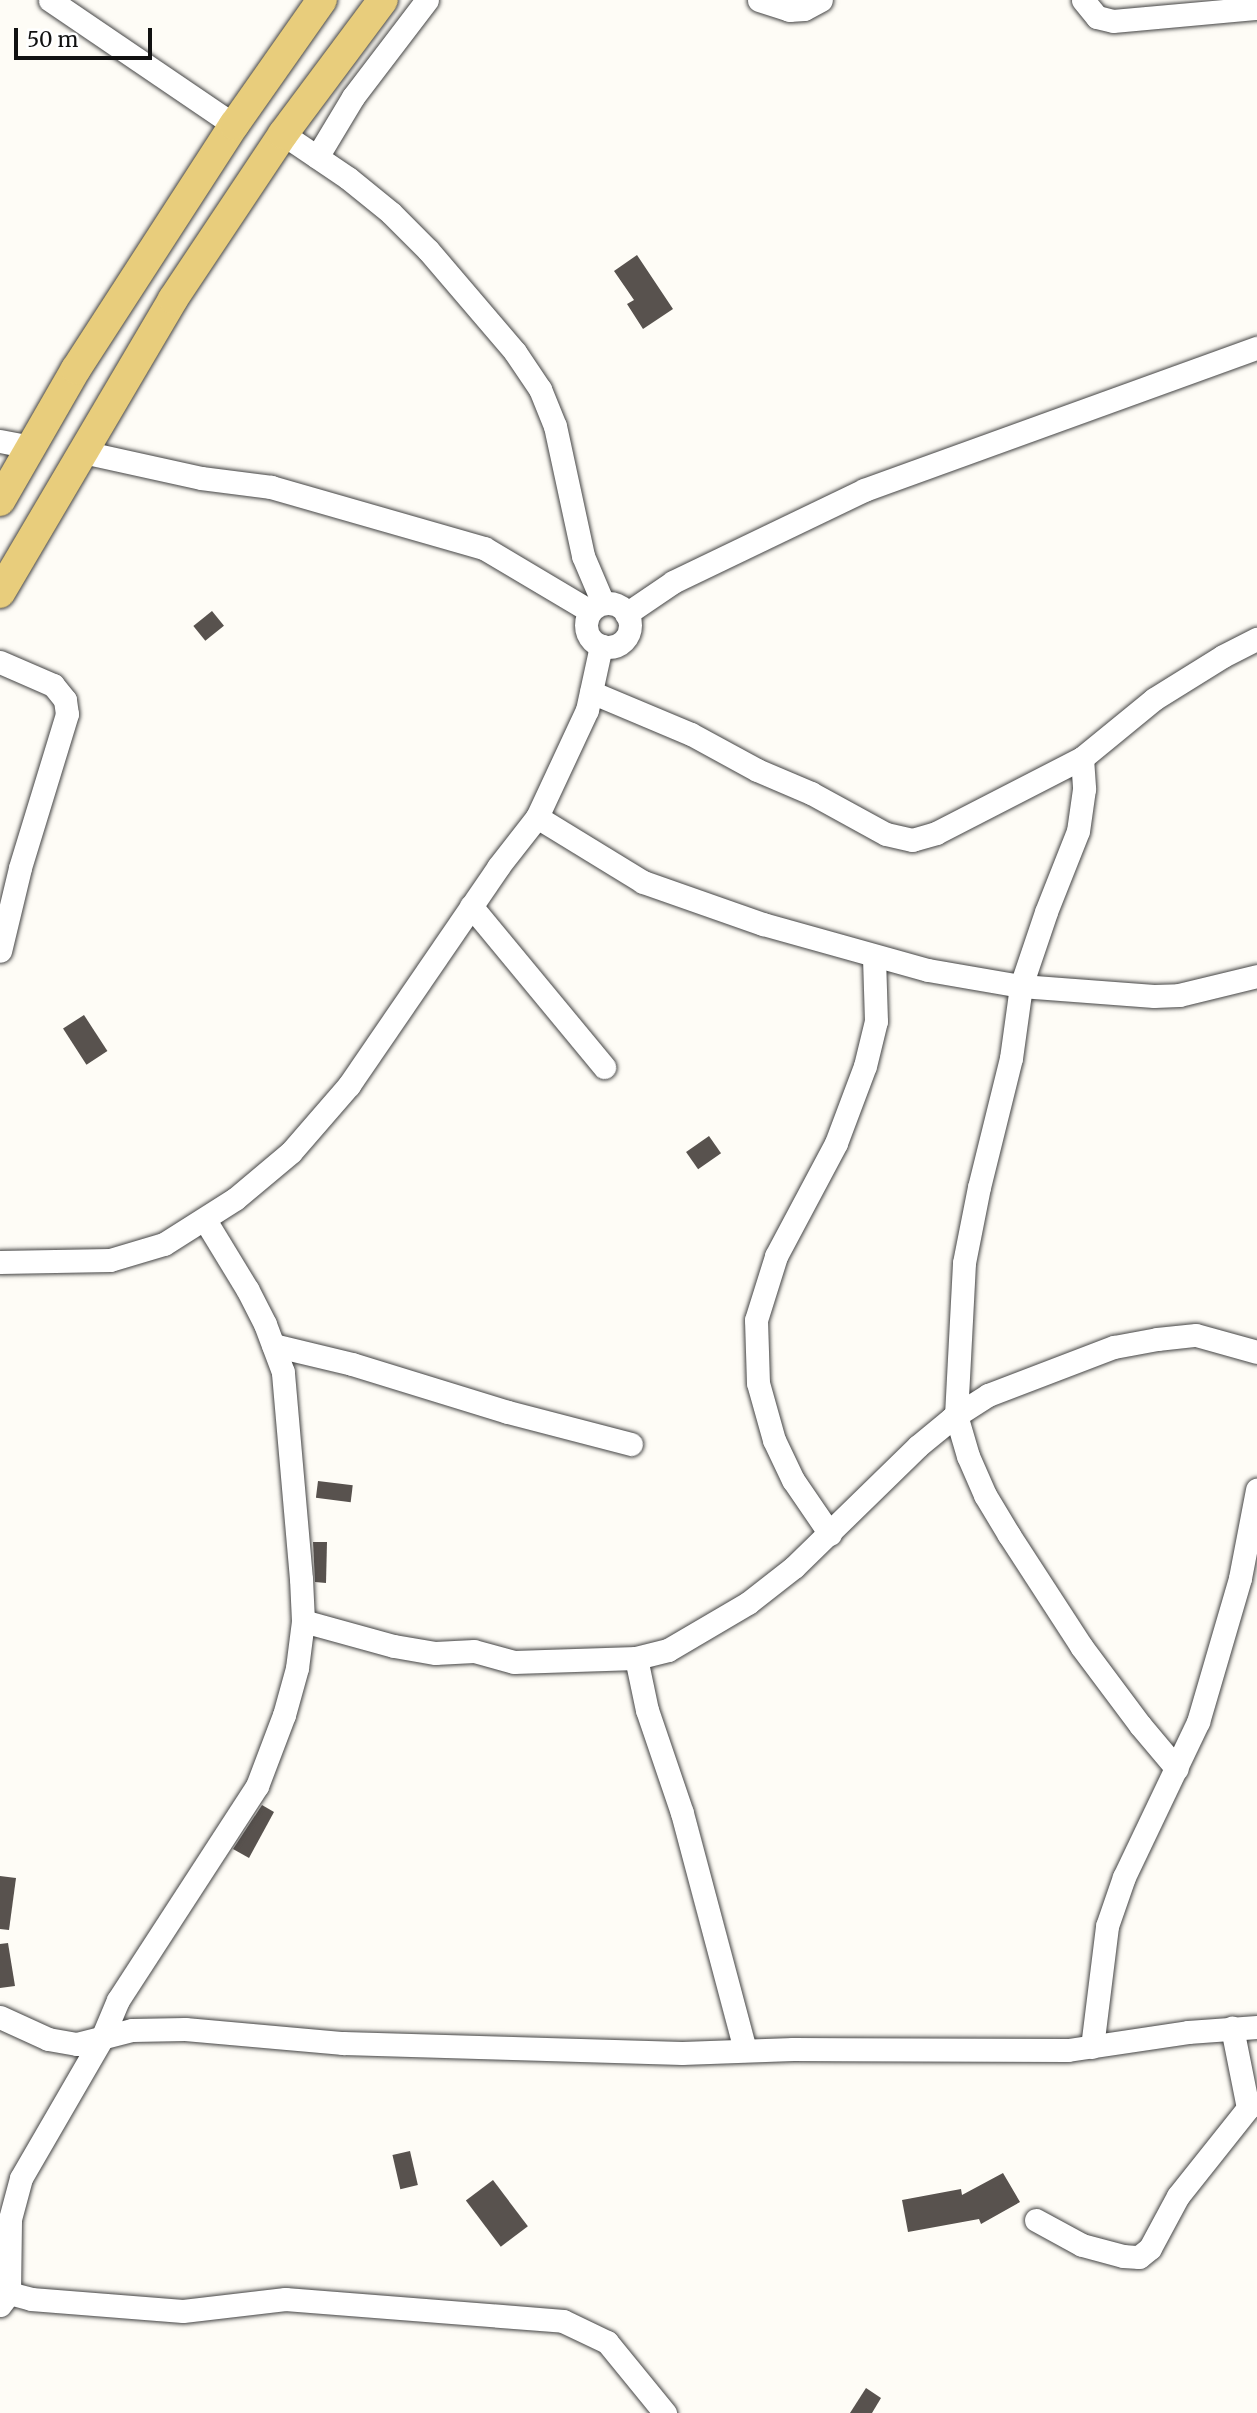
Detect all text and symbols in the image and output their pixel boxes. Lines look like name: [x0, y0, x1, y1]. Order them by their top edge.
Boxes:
scale bar: [18, 14, 156, 58]
text: 50 m: [27, 26, 78, 53]

